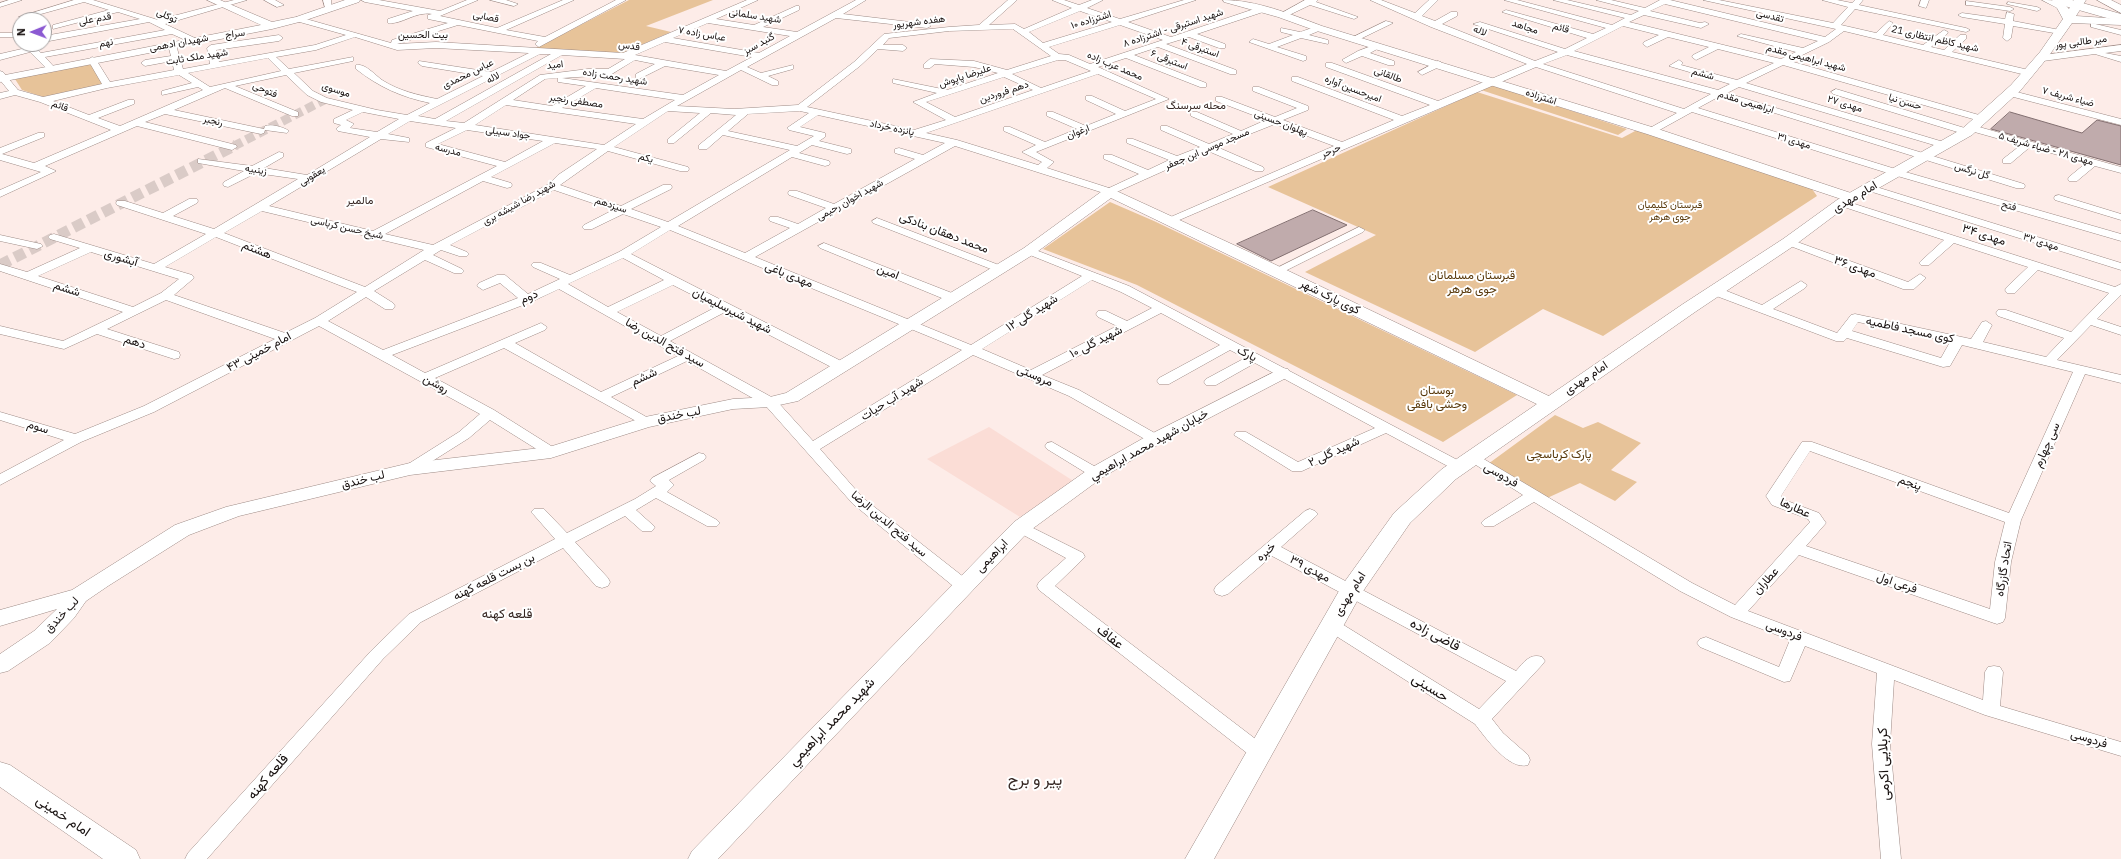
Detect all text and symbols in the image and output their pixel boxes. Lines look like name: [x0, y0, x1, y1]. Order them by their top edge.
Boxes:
street label: توکلی: [155, 6, 179, 26]
street label: شهید سلمانی: [728, 6, 782, 26]
street label: شهید استبرقی - اشترزاده ۸: [1121, 6, 1225, 50]
street label: تقدسی: [1755, 7, 1785, 25]
street label: اشترزاده ۱۰: [1069, 8, 1113, 32]
street label: قصابی: [472, 9, 500, 25]
street label: قدم علی: [78, 10, 112, 28]
north arrow: [12, 12, 52, 52]
street label: هفده شهریور: [892, 13, 946, 31]
street label: مجاهد: [1510, 17, 1540, 37]
street label: قائم: [1551, 20, 1571, 36]
street label: لاله: [1471, 23, 1489, 39]
street label: شهید کاظم انتظاری 21: [1890, 23, 1980, 55]
street label: عباس زاده ۷: [677, 24, 727, 44]
street label: سراج: [224, 27, 246, 41]
text: N: [14, 28, 28, 36]
street label: بیت الحسین: [398, 29, 448, 41]
street label: گنبد سبز: [741, 30, 777, 58]
street label: شهیدان ادهمی: [149, 32, 209, 54]
street label: میر طالبی پور: [2054, 33, 2108, 51]
street label: نهم: [98, 36, 114, 50]
street label: استبرقی ۴: [1179, 36, 1221, 60]
street label: قدس: [617, 39, 641, 53]
street label: شهید ابراهیمی مقدم: [1765, 42, 1847, 74]
street label: شهید ملک ثابت: [165, 46, 229, 68]
street label: استبرقی ۶: [1149, 47, 1189, 73]
street label: محمد عرب زاده: [1085, 49, 1145, 83]
street label: عباس محمدی: [440, 56, 496, 92]
street label: امید: [546, 58, 564, 72]
street label: علیرضا پاپوش: [937, 62, 993, 90]
street label: طالقانی: [1372, 64, 1404, 86]
street label: ششم: [1691, 65, 1715, 83]
street label: شهید رحمت زاده: [582, 66, 648, 88]
street label: لاله: [484, 69, 502, 87]
street label: امیرحسین آواره: [1323, 73, 1383, 105]
street label: دهم فروردین: [978, 78, 1030, 106]
street label: فتوحی: [251, 79, 279, 101]
street label: موسوی: [320, 80, 352, 100]
street label: ضیاء شریف ۷: [2041, 84, 2095, 110]
street label: اشترزاده: [1524, 86, 1558, 108]
street label: ابراهیمی مقدم: [1717, 88, 1775, 116]
street label: مصطفی رنجبر: [548, 91, 604, 111]
street label: حسن نیا: [1887, 91, 1923, 113]
street label: مهدی ۲۷: [1826, 93, 1864, 115]
street label: قائم: [50, 97, 70, 115]
district label: محله سرسنگ: [1166, 99, 1226, 113]
street label: پهلوان حسینی: [1253, 107, 1309, 139]
street label: رنجبر: [202, 113, 224, 129]
street label: پانزده خرداد: [869, 117, 915, 139]
street label: ارغوان: [1065, 122, 1091, 142]
street label: جواد سبیلی: [485, 124, 531, 142]
street label: مسجد موسی ابن جعفر: [1163, 126, 1251, 172]
street label: مهدی ۳۱: [1776, 130, 1812, 152]
street label: مهدی ۲۸ - ضیاء شریف ۵: [1997, 130, 2095, 168]
street label: مدرسه: [434, 141, 462, 159]
street label: حرحر: [1319, 142, 1343, 160]
street label: یکم: [637, 150, 655, 166]
street label: گل نرگس: [1953, 160, 1991, 182]
street label: زینبیه: [244, 162, 268, 178]
street label: یعقوبی: [297, 163, 327, 189]
street label: شهید اخوان رحیمی: [815, 177, 885, 223]
street label: شهید رضا شیشه بری: [480, 178, 558, 228]
street label: امام مهدی: [1830, 178, 1880, 216]
district label: مالمیر: [347, 194, 373, 208]
street label: سیزدهم: [593, 194, 629, 216]
street label: فتح: [2000, 198, 2018, 214]
park label: قبرستان کلیمیان جوی هرهر: [1638, 199, 1702, 222]
street label: محمد دهقان بنادکی: [897, 209, 991, 257]
street label: شیخ حسن کرباسی: [310, 214, 384, 242]
street label: مهدی ۳۴: [1960, 221, 2008, 249]
street label: مهدی ۳۲: [2022, 231, 2060, 253]
street label: هشتم: [240, 238, 274, 262]
street label: آبشوری: [102, 246, 140, 270]
street label: مهدی ۳۶: [1832, 253, 1878, 281]
street label: مهدی باغی: [763, 259, 815, 291]
street label: امین: [875, 261, 901, 283]
park label: قبرستان مسلمانان جوی هرهر: [1429, 269, 1515, 297]
street label: کوی پارک شهر: [1298, 276, 1362, 318]
street label: ششم: [52, 278, 82, 300]
street label: شهید شیرسلیمیان: [690, 285, 774, 337]
street label: دوم: [518, 287, 540, 307]
street label: شهید گلی ۱۲: [1003, 291, 1061, 335]
street label: کوی مسجد فاطمیه: [1865, 314, 1955, 346]
street label: سید فتح الدین رضا: [623, 315, 707, 371]
street label: شهید گلی ۱۰: [1067, 323, 1125, 361]
street label: امام خمینی ۴۳: [224, 329, 294, 375]
street label: دهم: [122, 332, 148, 352]
street label: پارک: [1235, 343, 1259, 365]
street label: امام مهدی: [1561, 358, 1611, 398]
street label: مروستی: [1015, 362, 1055, 390]
street label: ششم: [629, 365, 659, 389]
street label: روشن: [421, 371, 451, 397]
street label: شهید آب حیات: [858, 374, 926, 424]
park label: بوستان وحشی بافقی: [1407, 384, 1467, 412]
street label: لب خندق: [656, 404, 702, 426]
street label: خيابان شهيد محمد ابراهيمي: [1087, 406, 1211, 484]
street label: سوم: [25, 417, 51, 437]
street label: سی چهارم: [2031, 420, 2063, 470]
street label: شهید گلی ۲: [1306, 434, 1362, 470]
park label: پارک کرباسچی: [1527, 448, 1591, 462]
street label: فردوسی: [1481, 459, 1521, 491]
street label: لب خندق: [340, 468, 386, 492]
street label: پنجم: [1896, 472, 1924, 494]
street label: سید فتح الدین الرضا: [848, 488, 930, 560]
street label: عطارها: [1777, 495, 1813, 521]
street label: ابراهیمی: [973, 536, 1011, 576]
street label: خبره: [1253, 540, 1279, 564]
street label: اتحاد گازرگاه: [1993, 540, 2015, 598]
street label: بن بست قلعه کهنه: [451, 550, 537, 604]
street label: مهدی ۳۹: [1287, 552, 1333, 586]
street label: عطاران: [1750, 564, 1782, 598]
street label: امام مهدی: [1331, 569, 1369, 619]
street label: فرعی اول: [1875, 569, 1919, 597]
street label: لب خندق: [42, 594, 82, 636]
district label: قلعه کهنه: [482, 606, 532, 622]
street label: قاضی زاده: [1407, 615, 1463, 655]
street label: فردوسی: [1764, 618, 1804, 644]
street label: عفاف: [1093, 621, 1127, 653]
street label: حسینی: [1409, 670, 1451, 706]
street label: شهيد محمد ابراهيمي: [785, 674, 879, 770]
street label: کربلایی اکرمی: [1874, 727, 1894, 801]
street label: فردوسی: [2069, 727, 2109, 751]
street label: قلعه کهنه: [244, 751, 292, 803]
district label: پیر و برج: [1008, 770, 1062, 790]
street label: امام خمینی: [32, 792, 94, 840]

